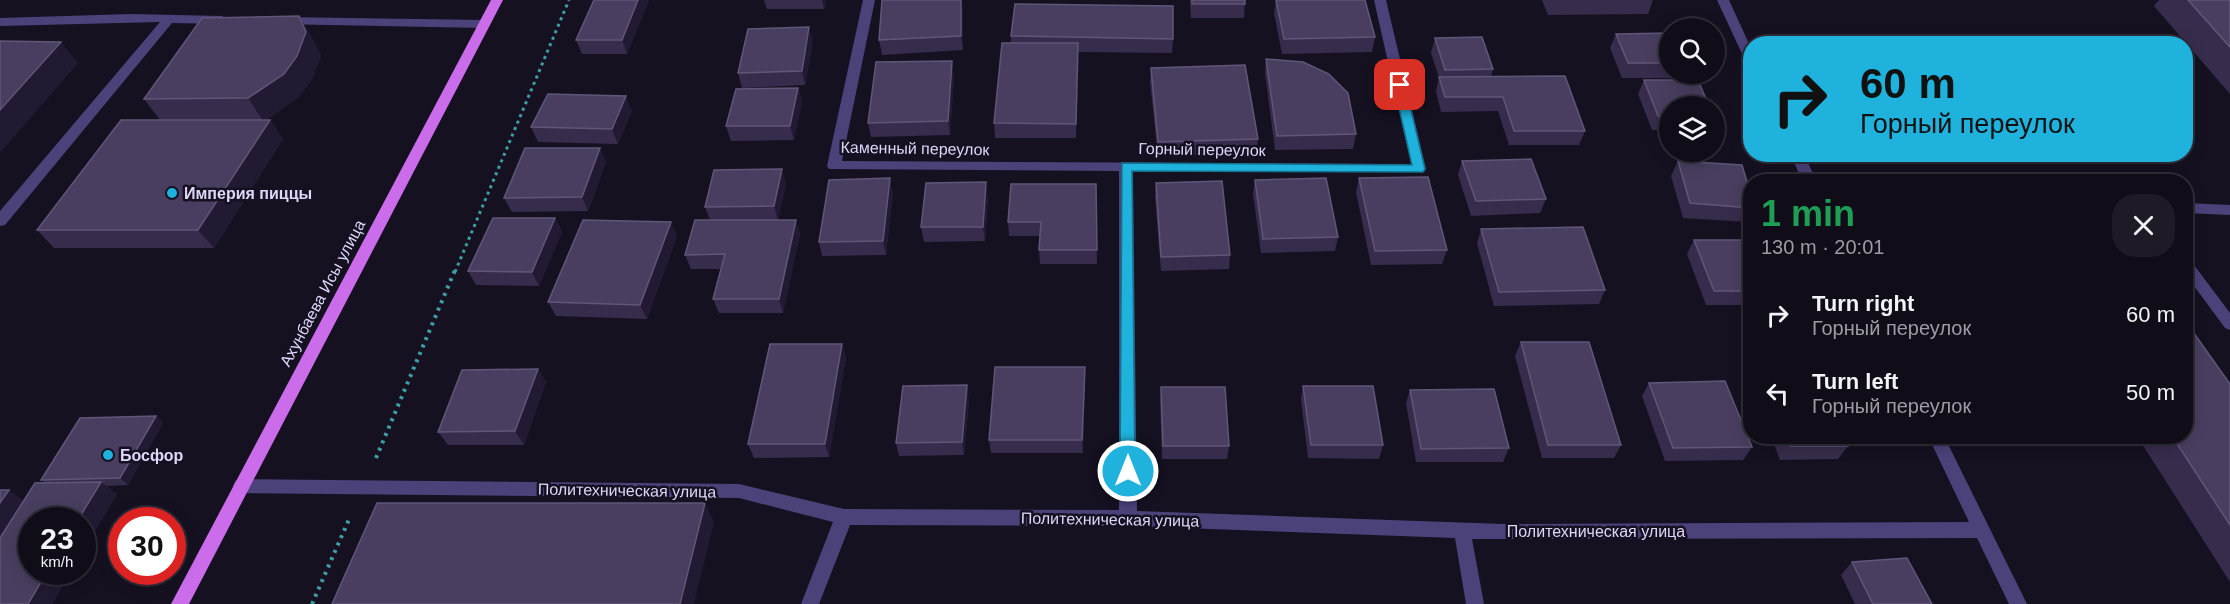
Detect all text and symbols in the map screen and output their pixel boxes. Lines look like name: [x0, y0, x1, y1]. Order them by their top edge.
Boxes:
map controls: [1659, 18, 1725, 162]
button: search: [1659, 18, 1725, 84]
pin: [1374, 59, 1425, 110]
icon: right: [1761, 60, 1839, 138]
text: 60 m: [1860, 60, 1956, 107]
icon: arrive: [1383, 68, 1416, 101]
button: layers: [1659, 96, 1725, 162]
text: Горный переулок: [1860, 109, 2075, 139]
street label: Каменный переулок: [840, 139, 991, 158]
street label: Горный переулок: [1138, 140, 1267, 159]
place label: Империя пиццы: [184, 185, 312, 202]
marker: Империя пиццы: [165, 186, 179, 200]
text: 1 min: [1761, 193, 1855, 234]
button: close: [2112, 194, 2175, 257]
street label: Ахунбаева Исы улица: [277, 217, 368, 369]
text: 130 m · 20:01: [1761, 236, 1884, 258]
text: Turn right: [1812, 291, 1914, 316]
icon: right: [1761, 299, 1794, 332]
text: 60 m: [2126, 302, 2175, 327]
text: Горный переулок: [1812, 317, 1971, 339]
text: Turn left: [1812, 369, 1898, 394]
icon: left: [1761, 377, 1794, 410]
text: 50 m: [2126, 380, 2175, 405]
text: Горный переулок: [1812, 395, 1971, 417]
position arrow: [1096, 439, 1160, 503]
place label: Босфор: [120, 447, 184, 464]
marker: Босфор: [101, 448, 115, 462]
street label: Политехническая улица: [538, 480, 716, 501]
speed limit sign: 30: [108, 507, 186, 585]
street label: Политехническая улица: [1021, 509, 1199, 530]
text: 23: [40, 522, 74, 555]
street label: Политехническая улица: [1507, 523, 1685, 540]
text: km/h: [41, 553, 73, 570]

